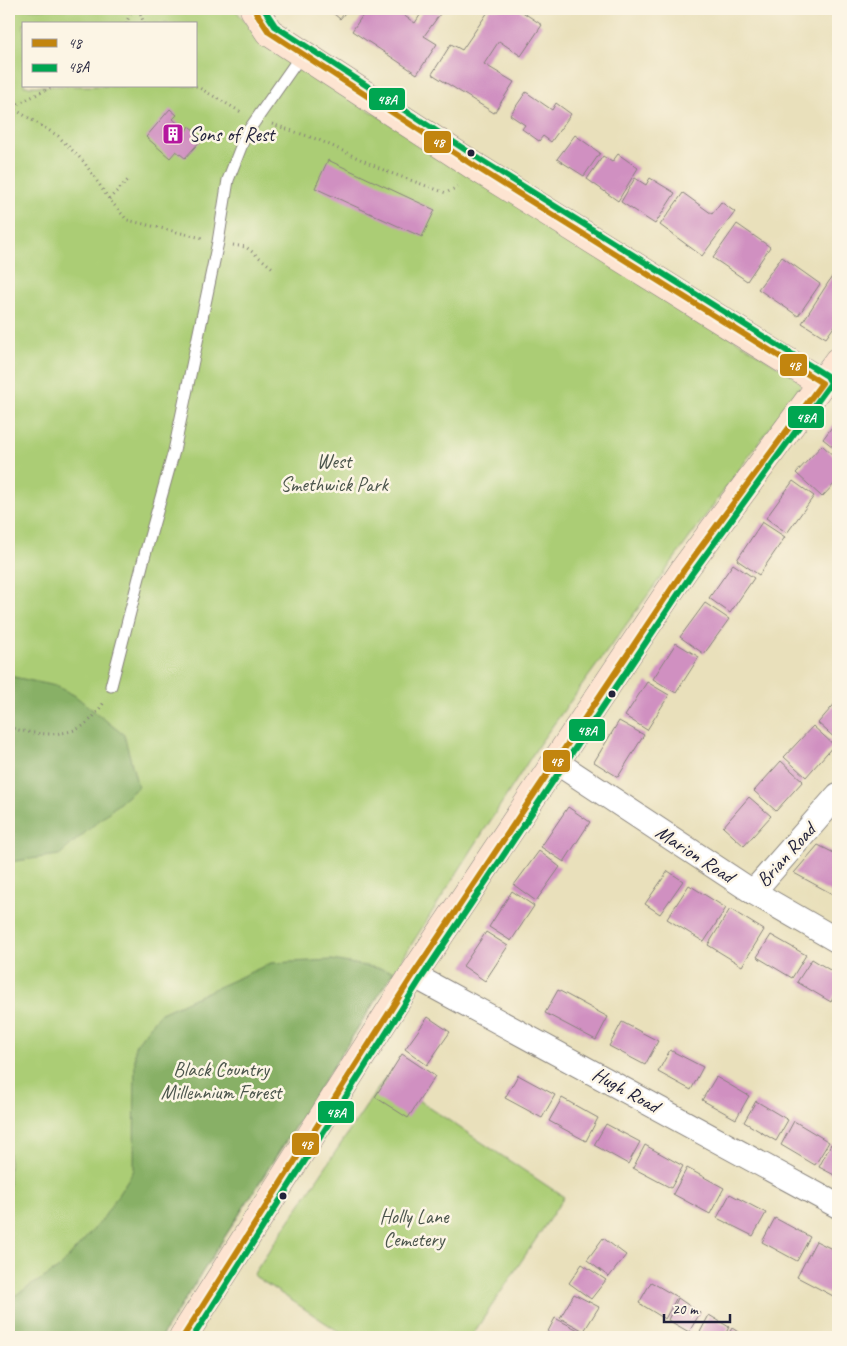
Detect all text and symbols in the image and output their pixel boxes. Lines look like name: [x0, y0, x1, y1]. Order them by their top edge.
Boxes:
legend: [22, 22, 198, 88]
text: 48: [68, 34, 83, 53]
text: 48A: [68, 58, 91, 77]
line badge: 48A: [368, 87, 406, 111]
text: 48A: [377, 91, 398, 108]
building icon: Sons of Rest: [161, 122, 185, 146]
place label: Sons of Rest: [189, 122, 277, 147]
line badge: 48: [423, 130, 452, 154]
text: 48: [432, 134, 446, 151]
unlabelled marker: [466, 148, 476, 158]
line badge: 48: [779, 353, 808, 377]
text: 48: [788, 357, 802, 374]
line badge: 48A: [787, 405, 825, 429]
text: 48A: [796, 409, 817, 426]
park label: West Smethwick Park: [280, 449, 389, 497]
unlabelled marker: [607, 689, 617, 699]
line badge: 48A: [568, 718, 606, 742]
text: 48A: [577, 722, 598, 739]
line badge: 48: [542, 749, 571, 773]
text: 48: [550, 753, 564, 770]
street label: Brian Road: [751, 816, 823, 892]
street label: Marion Road: [651, 819, 742, 890]
park label: Black Country Millennium Forest: [161, 1057, 284, 1105]
street label: Hugh Road: [588, 1061, 667, 1120]
line badge: 48A: [317, 1100, 355, 1124]
text: 48A: [326, 1104, 347, 1121]
line badge: 48: [291, 1132, 320, 1156]
text: 48: [300, 1136, 314, 1153]
unlabelled marker: [278, 1191, 288, 1201]
park label: Holly Lane Cemetery: [380, 1204, 450, 1252]
scale bar: [664, 1291, 731, 1323]
text: 20 m: [672, 1300, 699, 1319]

